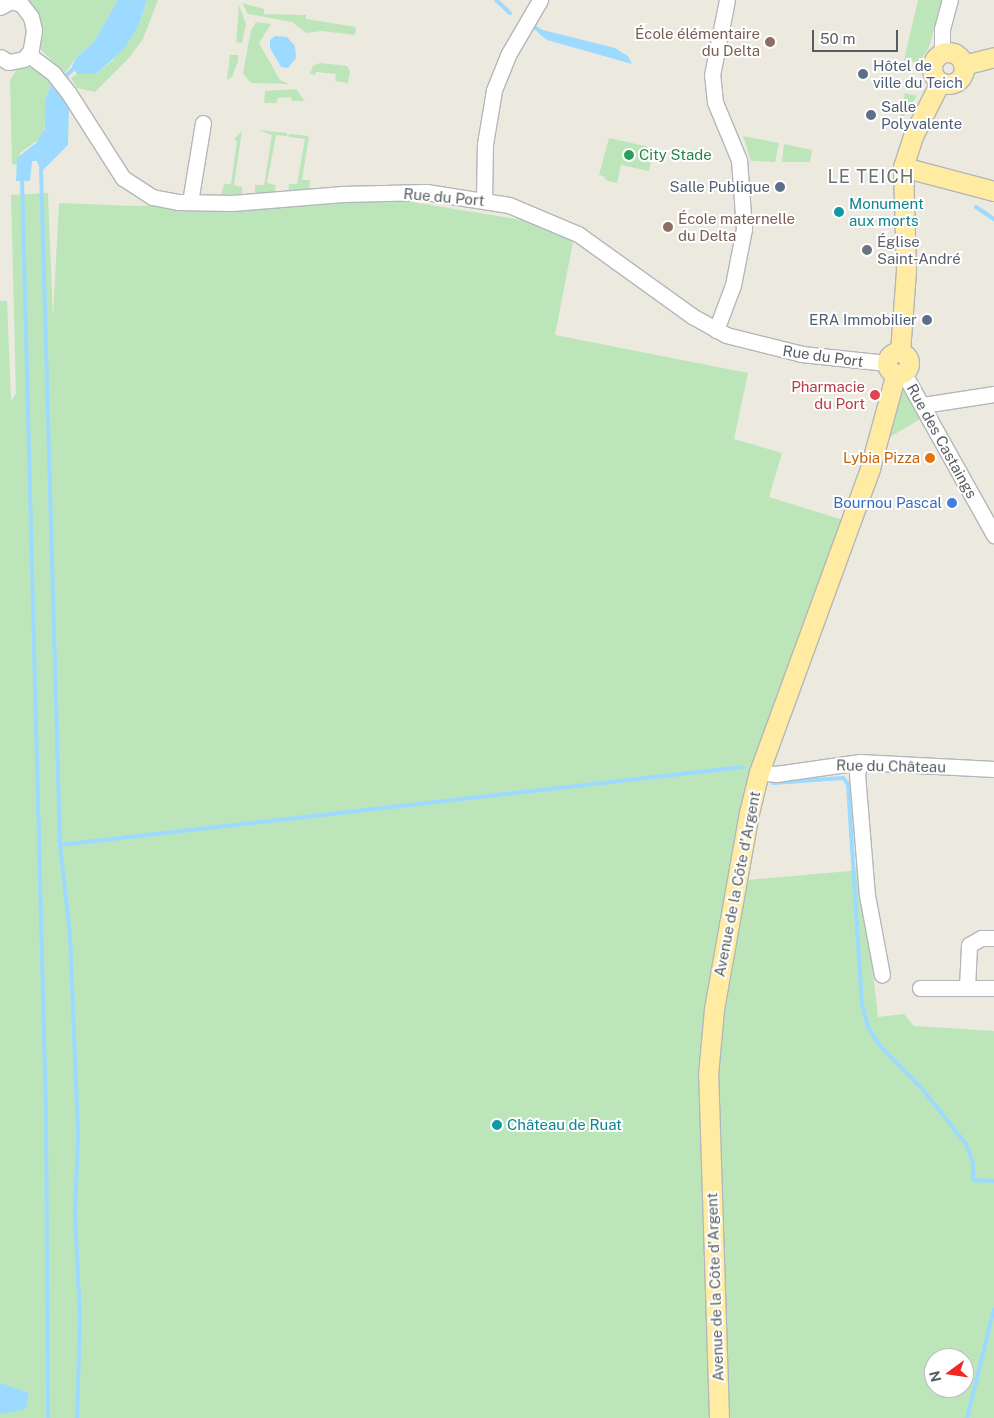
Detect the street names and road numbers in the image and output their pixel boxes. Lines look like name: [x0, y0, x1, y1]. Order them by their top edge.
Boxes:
street label: Rue du Port: [403, 184, 485, 210]
street label: Rue du Port: [781, 341, 865, 371]
street label: Rue des Castaings: [903, 380, 981, 502]
street label: Rue du Château: [836, 756, 946, 776]
street label: Avenue de la Côte d'Argent: [710, 789, 764, 979]
street label: Avenue de la Côte d'Argent: [703, 1192, 727, 1382]

